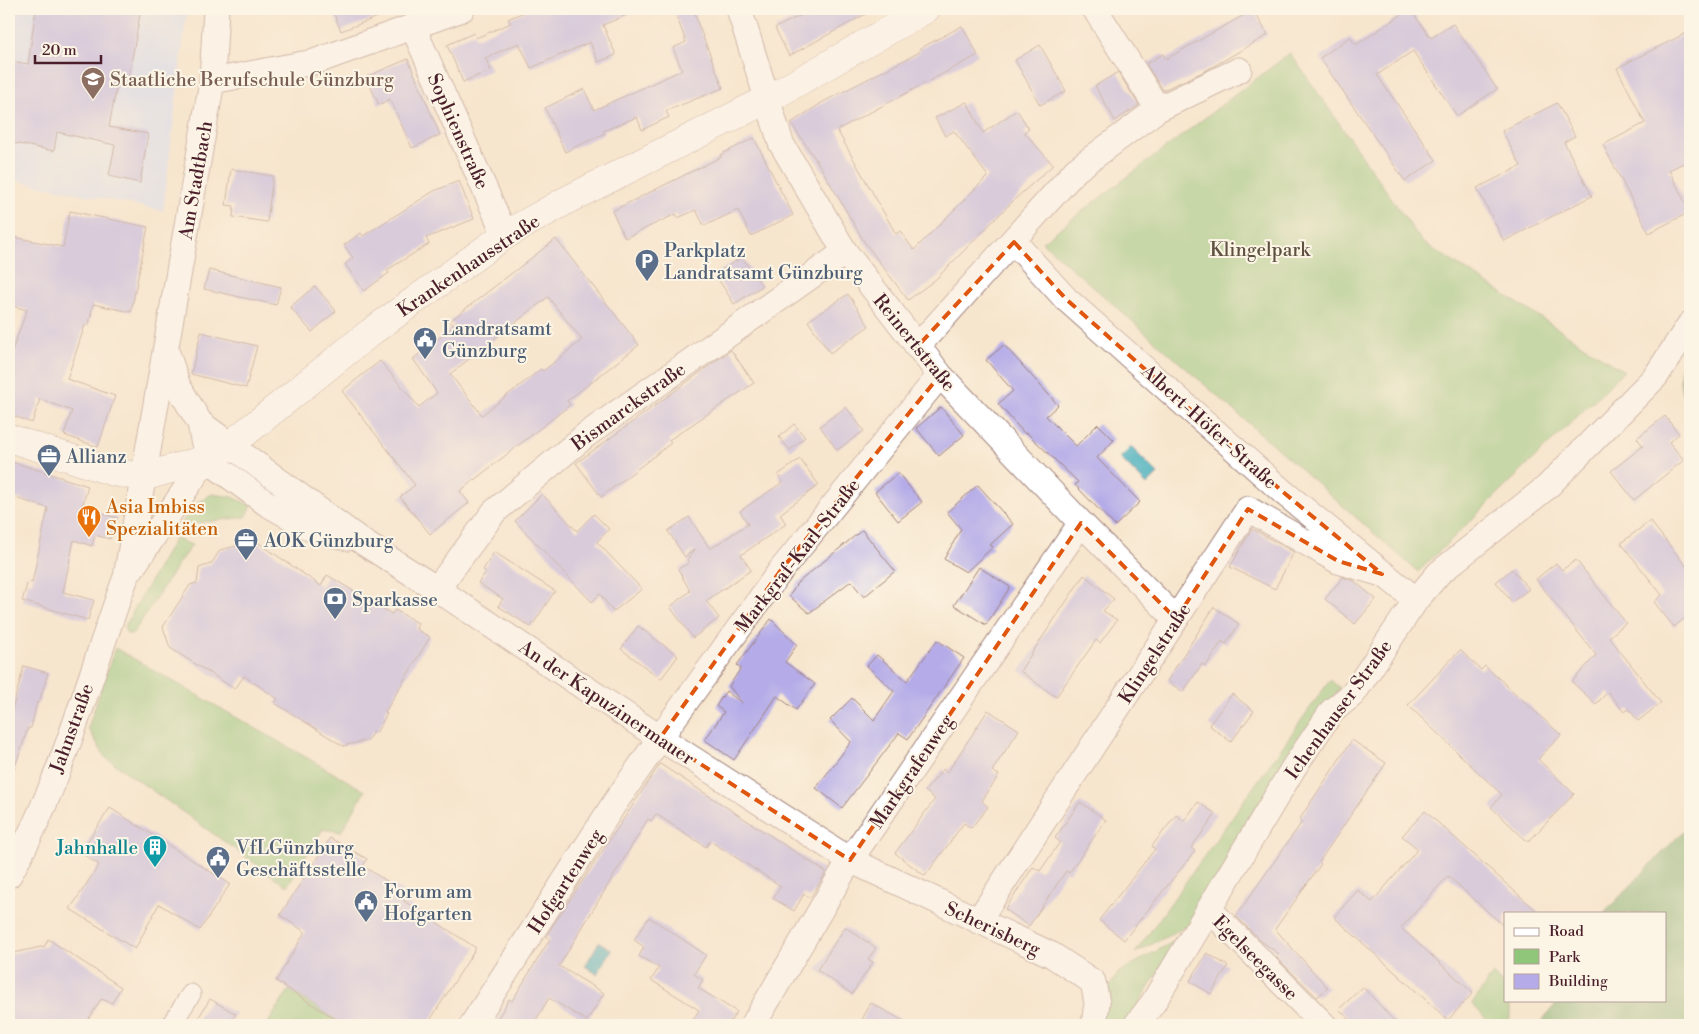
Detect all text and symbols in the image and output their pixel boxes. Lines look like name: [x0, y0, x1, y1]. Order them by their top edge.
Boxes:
scale bar: [35, 32, 101, 64]
text: 20 m: [42, 41, 77, 60]
school or university icon: Staatliche Berufschule Günzburg: [80, 66, 106, 100]
place label: Staatliche Berufschule Günzburg: [110, 68, 394, 92]
street label: Sophienstraße: [422, 70, 494, 193]
street label: Am Stadtbach: [174, 119, 218, 242]
street label: Krankenhausstraße: [393, 209, 544, 322]
park label: Klingelpark: [1210, 238, 1311, 262]
place label: Parkplatz Landratsamt Günzburg: [664, 239, 863, 285]
parking icon: Parkplatz Landratsamt Günzburg: [634, 248, 660, 282]
street label: Reinertstraße: [868, 289, 961, 396]
place label: Landratsamt Günzburg: [442, 317, 552, 363]
public building icon: Landratsamt Günzburg: [412, 326, 438, 360]
street label: Bismarckstraße: [566, 357, 691, 457]
street label: Albert-Höfer-Straße: [1136, 359, 1282, 494]
office icon: Allianz: [36, 443, 62, 477]
place label: Allianz: [65, 445, 127, 469]
street label: Markgraf-Karl-Straße: [730, 474, 865, 637]
place label: Asia Imbiss Spezialitäten: [105, 495, 218, 541]
restaurant icon: Asia Imbiss Spezialitäten: [76, 504, 102, 538]
office icon: AOK Günzburg: [233, 527, 259, 561]
place label: AOK Günzburg: [263, 529, 394, 553]
bank icon: Sparkasse: [322, 586, 348, 620]
place label: Sparkasse: [352, 588, 438, 612]
street label: Klingelstraße: [1113, 599, 1196, 708]
street label: An der Kapuzinermauer: [513, 635, 699, 771]
street label: Ichenhauser Straße: [1280, 635, 1397, 784]
street label: Jahnstraße: [44, 680, 99, 777]
street label: Markgrafenweg: [865, 710, 959, 833]
street label: Hofgartenweg: [523, 824, 609, 939]
building icon: Jahnhalle: [142, 834, 168, 868]
place label: Jahnhalle: [55, 836, 138, 860]
place label: VfLGünzburg Geschäftsstelle: [235, 836, 366, 882]
public building icon: VfLGünzburg Geschäftsstelle: [205, 845, 231, 879]
place label: Forum am Hofgarten: [384, 880, 473, 926]
public building icon: Forum am Hofgarten: [353, 889, 379, 923]
street label: Scherisberg: [941, 896, 1044, 962]
street label: Egelseegasse: [1208, 910, 1303, 1005]
legend: [1504, 912, 1666, 1002]
text: Road: [1549, 922, 1584, 941]
text: Park: [1549, 948, 1581, 967]
text: Building: [1548, 972, 1608, 991]

